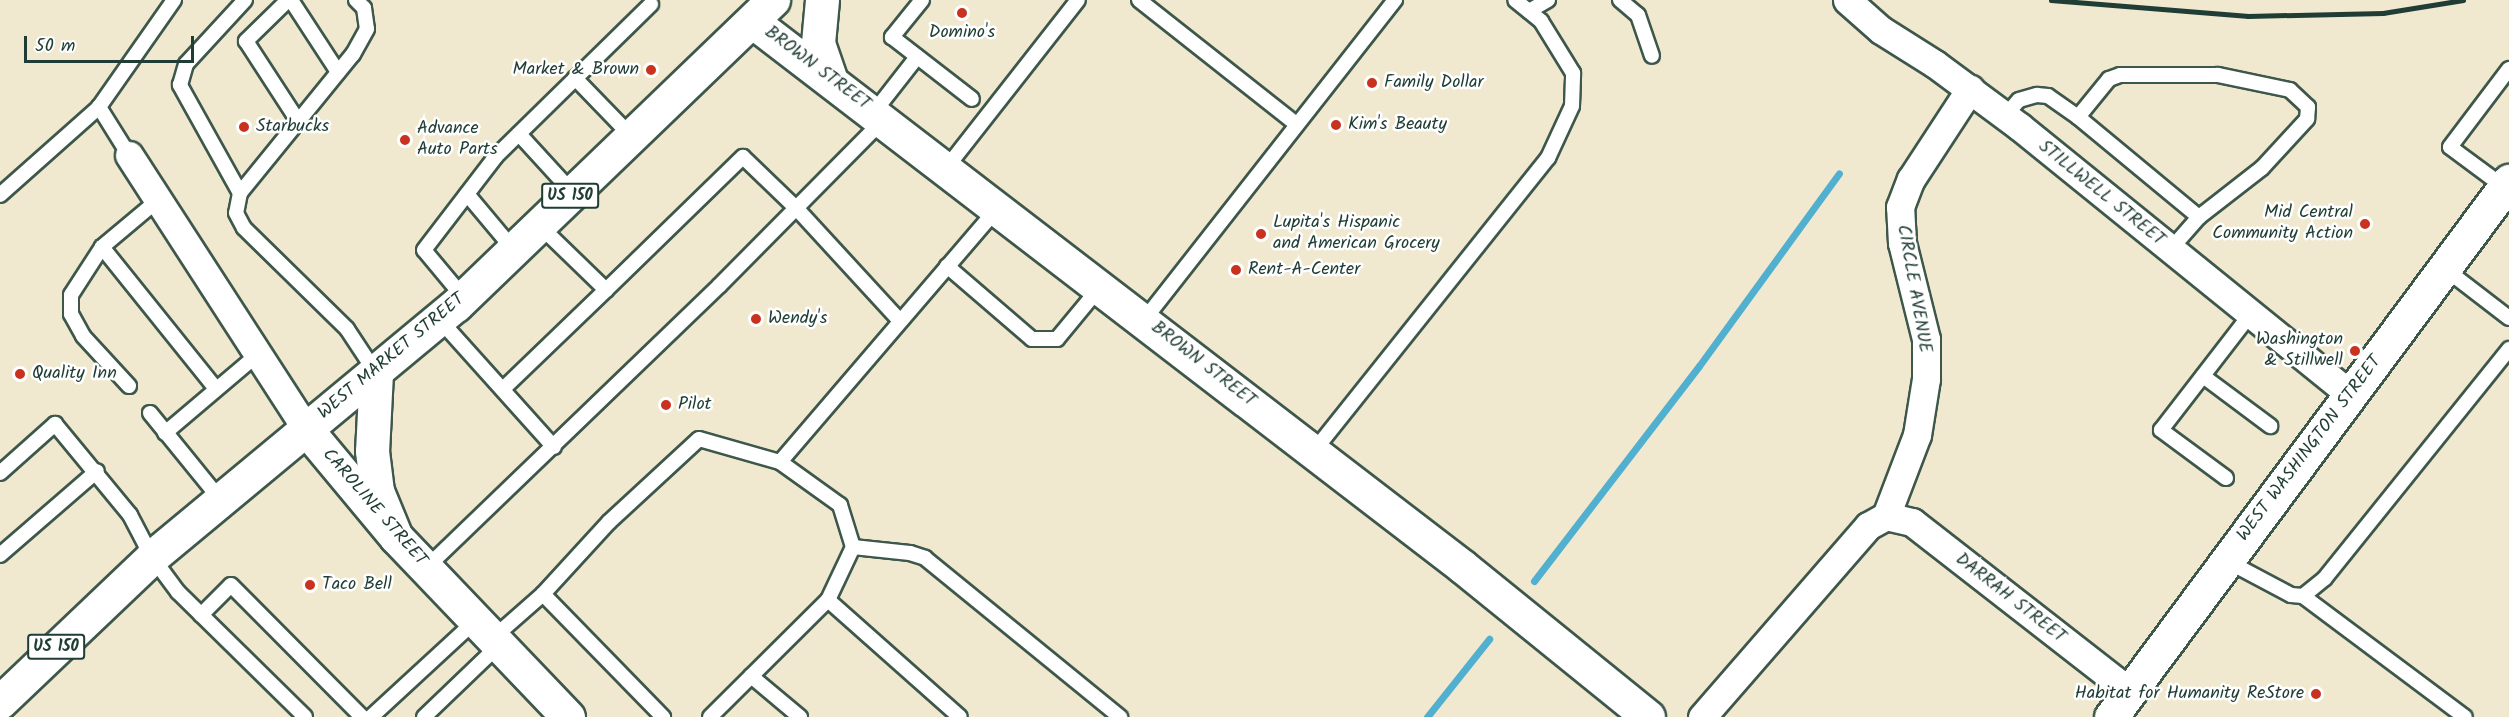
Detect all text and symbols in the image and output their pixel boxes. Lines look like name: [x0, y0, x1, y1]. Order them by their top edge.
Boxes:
marker: Domino's: [955, 6, 969, 20]
street label: BROWN STREET: [760, 22, 874, 116]
place label: Domino's: [929, 22, 995, 44]
scale bar: [27, 24, 196, 62]
text: 50 m: [35, 32, 75, 61]
place label: Market & Brown: [512, 59, 639, 81]
marker: Market & Brown: [644, 63, 658, 77]
place label: Family Dollar: [1384, 72, 1484, 94]
marker: Family Dollar: [1365, 76, 1379, 90]
place label: Kim's Beauty: [1348, 114, 1447, 136]
place label: Starbucks: [256, 116, 329, 138]
marker: Kim's Beauty: [1329, 118, 1343, 132]
place label: Advance Auto Parts: [417, 119, 498, 162]
marker: Starbucks: [237, 120, 251, 134]
marker: Advance Auto Parts: [398, 133, 412, 147]
street label: STILLWELL STREET: [2033, 136, 2169, 252]
road number: US 150: [540, 183, 600, 209]
place label: Mid Central Community Action: [2212, 203, 2353, 246]
place label: Lupita's Hispanic and American Grocery: [1273, 213, 1440, 256]
marker: Mid Central Community Action: [2358, 217, 2372, 231]
street label: CIRCLE AVENUE: [1891, 223, 1935, 355]
marker: Lupita's Hispanic and American Grocery: [1254, 227, 1268, 241]
place label: Rent-A-Center: [1248, 259, 1360, 281]
marker: Rent-A-Center: [1229, 263, 1243, 277]
street label: WEST MARKET STREET: [314, 289, 470, 425]
place label: Wendy's: [768, 308, 827, 330]
marker: Wendy's: [749, 312, 763, 326]
street label: BROWN STREET: [1146, 317, 1260, 413]
place label: Washington & Stillwell: [2256, 330, 2343, 372]
marker: Washington & Stillwell: [2348, 344, 2362, 358]
street label: WEST WASHINGTON STREET: [2233, 352, 2387, 546]
place label: Quality Inn: [32, 363, 117, 385]
marker: Quality Inn: [13, 367, 27, 381]
place label: Pilot: [678, 394, 712, 416]
marker: Pilot: [659, 398, 673, 412]
street label: CAROLINE STREET: [317, 445, 431, 571]
street label: DARRAH STREET: [1950, 549, 2070, 649]
place label: Taco Bell: [322, 574, 392, 596]
marker: Taco Bell: [303, 578, 317, 592]
road number: US 150: [26, 634, 86, 660]
place label: Habitat for Humanity ReStore: [2075, 683, 2304, 705]
marker: Habitat for Humanity ReStore: [2309, 687, 2323, 701]

